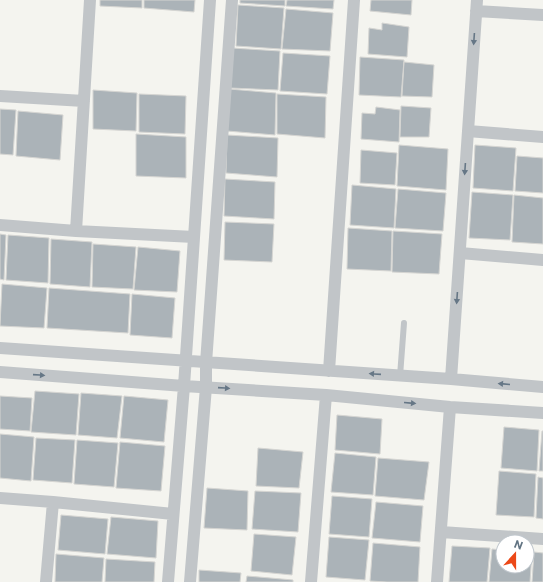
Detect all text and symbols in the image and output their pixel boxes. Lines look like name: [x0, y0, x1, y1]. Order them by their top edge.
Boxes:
one-way arrow: [471, 33, 478, 45]
one-way arrow: [462, 163, 469, 175]
one-way arrow: [453, 292, 460, 304]
one-way arrow: [33, 371, 45, 378]
one-way arrow: [369, 371, 381, 378]
one-way arrow: [498, 380, 510, 387]
one-way arrow: [218, 385, 230, 392]
one-way arrow: [404, 399, 416, 406]
north arrow: [495, 534, 535, 574]
text: N: [513, 537, 525, 552]

